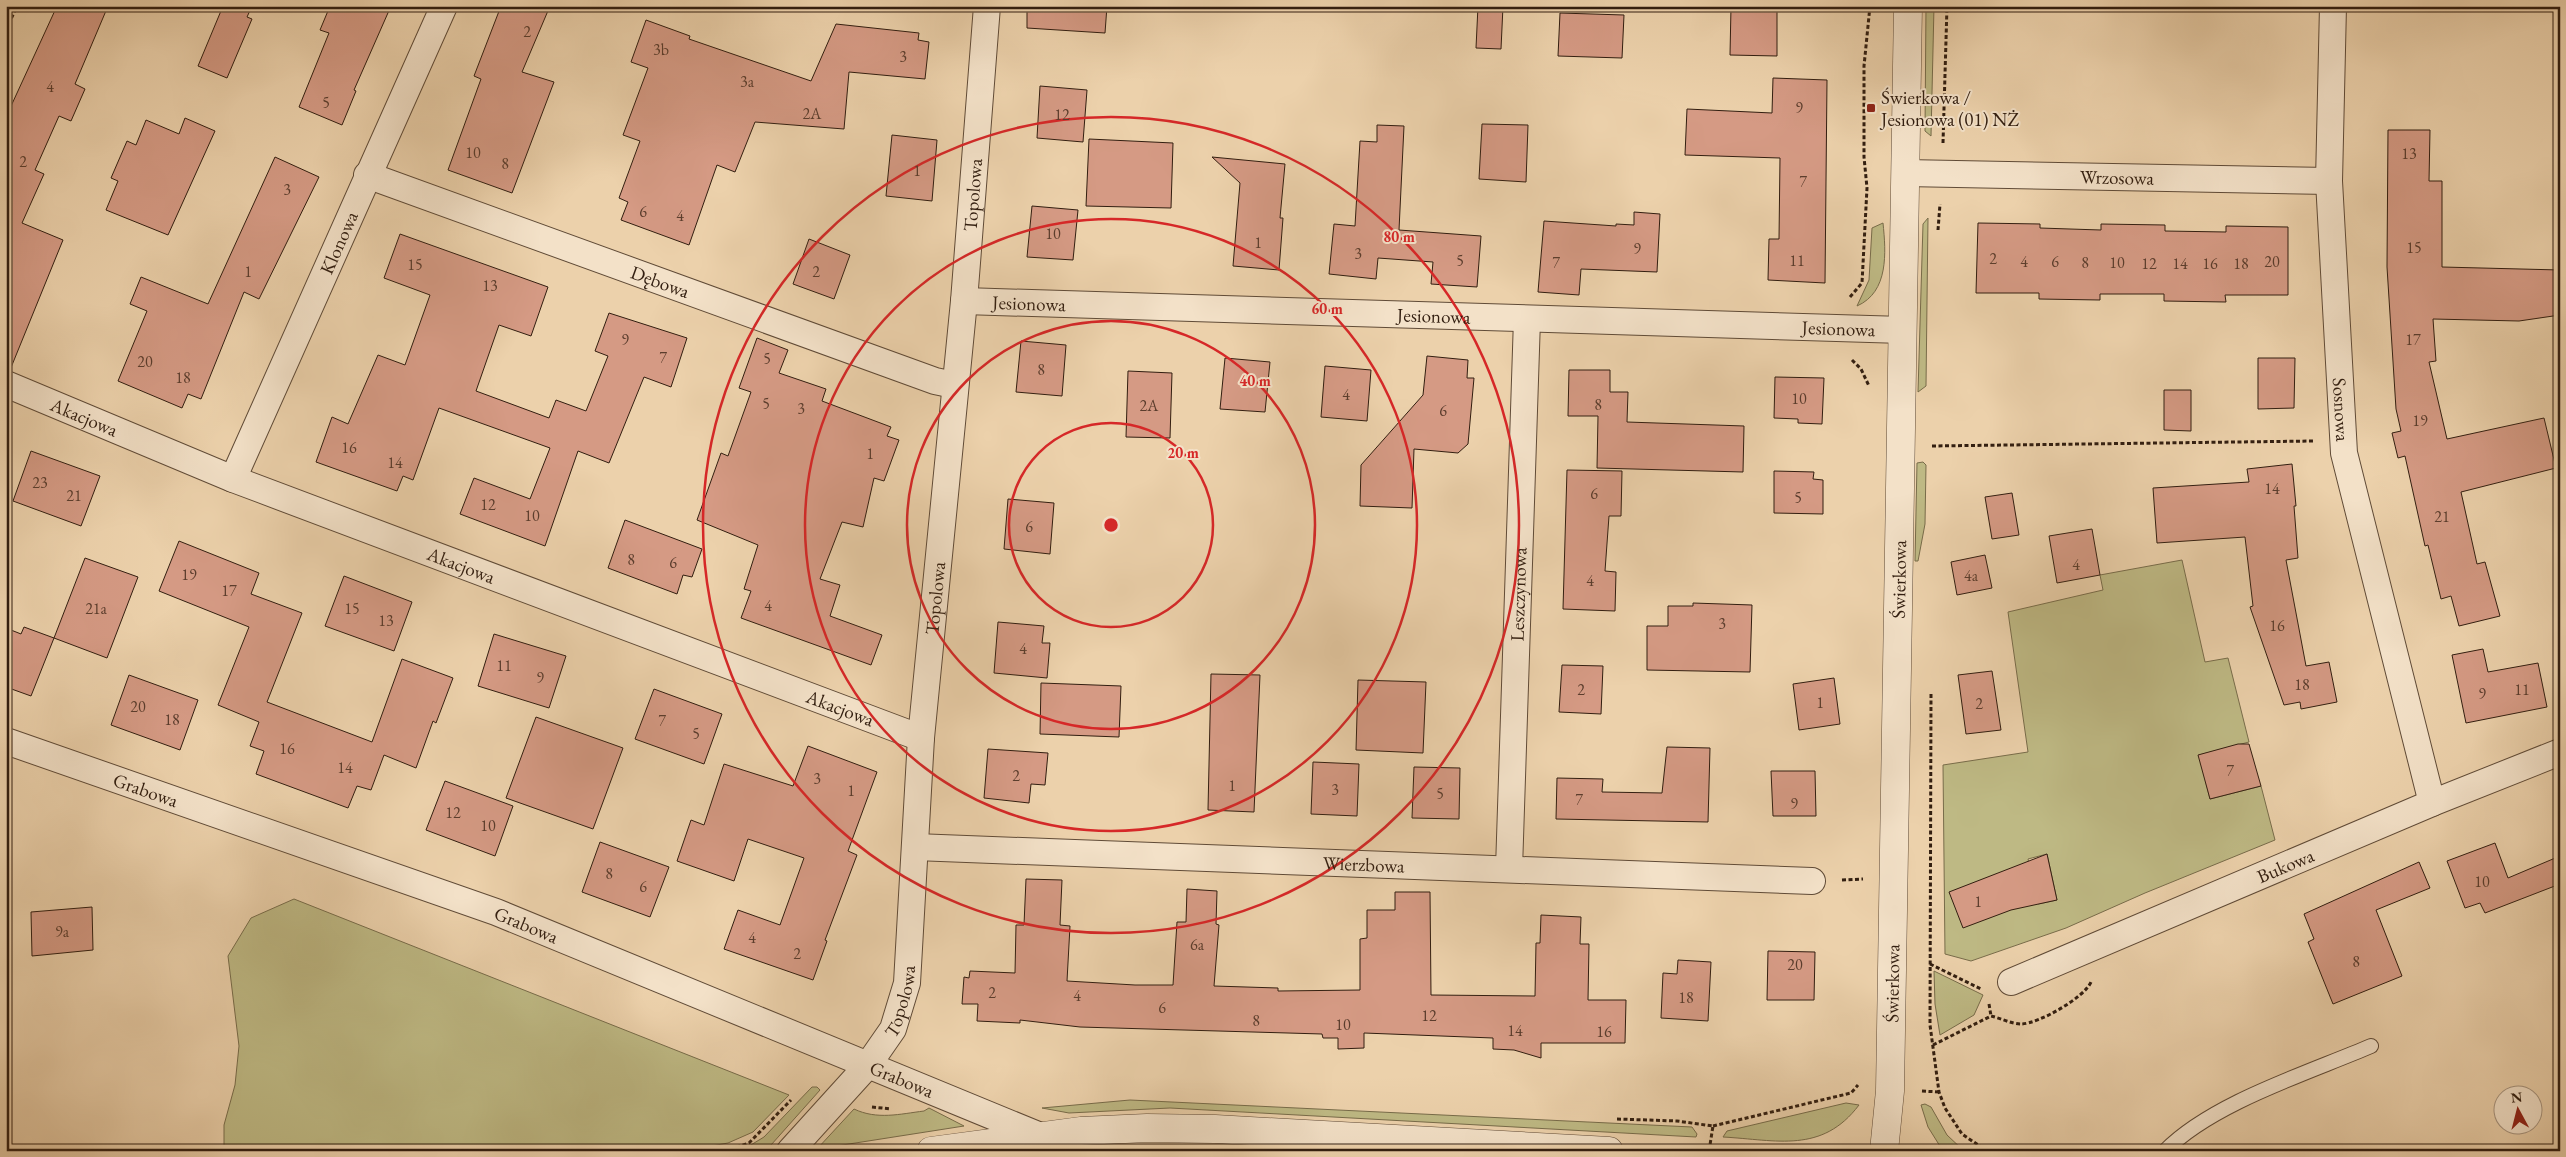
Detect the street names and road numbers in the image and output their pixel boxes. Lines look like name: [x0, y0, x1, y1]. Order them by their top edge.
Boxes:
street label: Topolowa: [957, 157, 988, 232]
street label: Wrzosowa: [2080, 164, 2155, 190]
street label: Klonowa: [314, 207, 364, 278]
street label: Dębowa: [627, 259, 694, 304]
street label: Jesionowa: [990, 289, 1067, 317]
street label: Jesionowa: [1395, 302, 1471, 329]
street label: Jesionowa: [1799, 314, 1876, 342]
street label: Sosnowa: [2327, 377, 2356, 443]
street label: Akacjowa: [46, 391, 122, 442]
street label: Świerkowa: [1885, 539, 1912, 619]
street label: Akacjowa: [423, 540, 499, 589]
street label: Leszczynowa: [1504, 546, 1532, 642]
street label: Topolowa: [919, 560, 951, 636]
street label: Akacjowa: [802, 683, 878, 732]
street label: Grabowa: [110, 767, 182, 813]
street label: Bukowa: [2253, 842, 2318, 889]
street label: Wierzbowa: [1322, 850, 1405, 878]
street label: Grabowa: [491, 900, 563, 949]
street label: Świerkowa: [1879, 943, 1905, 1023]
street label: Topolowa: [878, 964, 921, 1042]
street label: Grabowa: [866, 1055, 938, 1104]

